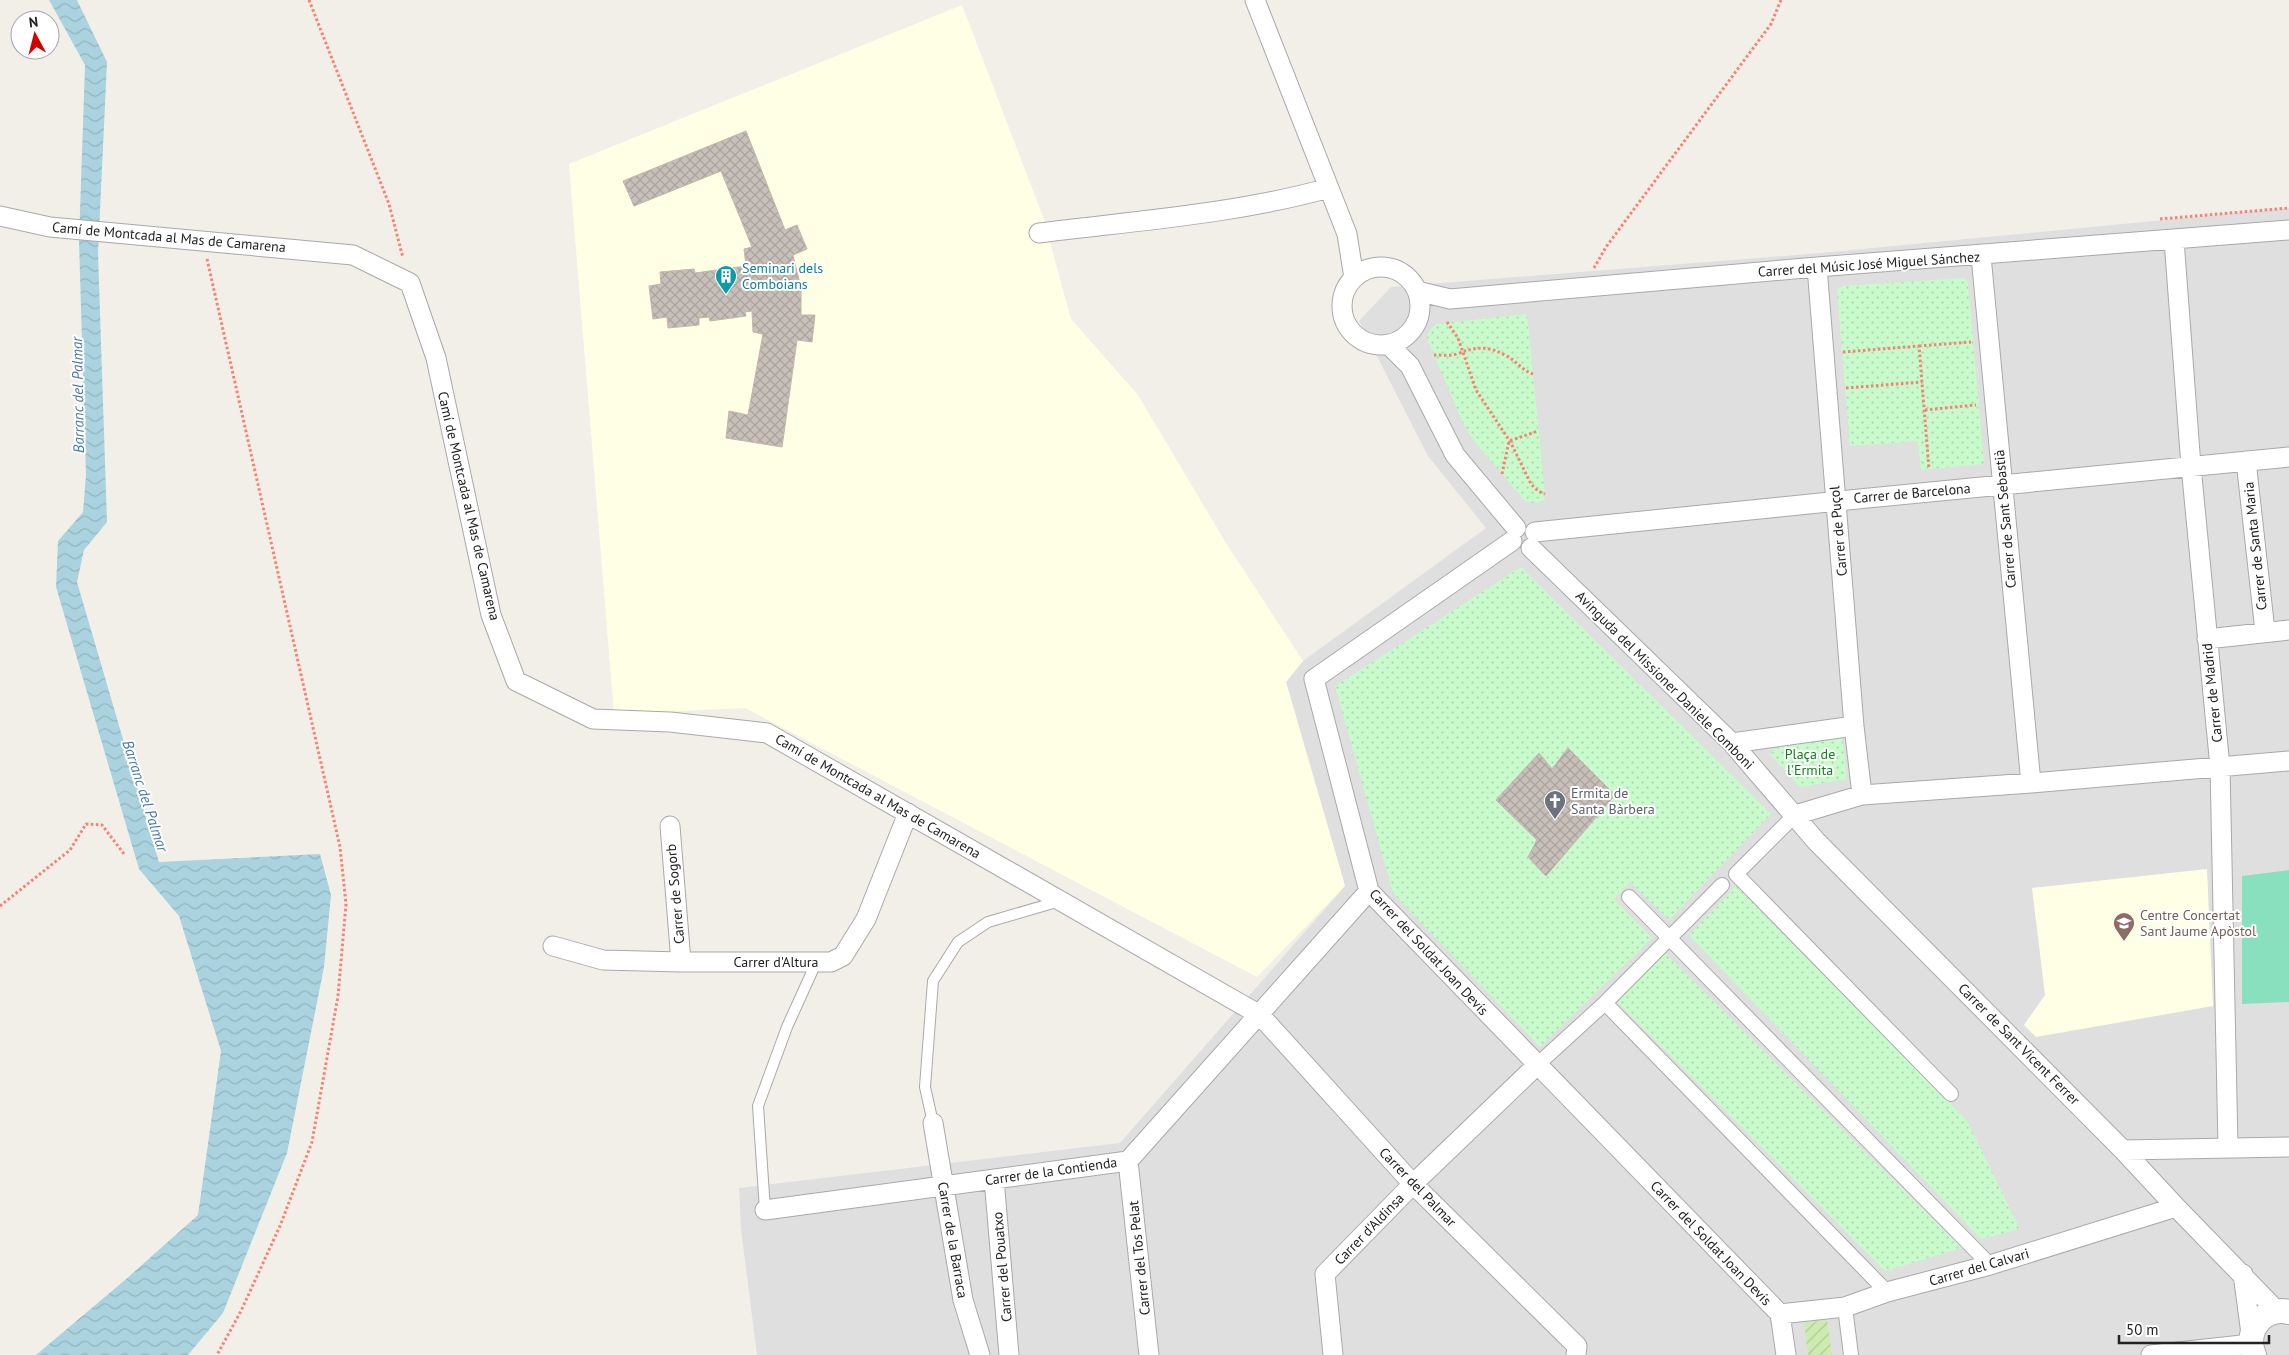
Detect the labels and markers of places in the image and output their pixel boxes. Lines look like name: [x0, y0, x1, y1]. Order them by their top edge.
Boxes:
place label: Seminari dels Comboians: [742, 259, 823, 293]
building icon: Seminari dels Comboians: [714, 264, 738, 295]
place label: Ermita de Santa Bàrbera: [1571, 784, 1655, 818]
church icon: Ermita de Santa Bàrbera: [1543, 789, 1567, 820]
place label: Centre Concertat Sant Jaume Apòstol: [2140, 906, 2256, 940]
school or university icon: Centre Concertat Sant Jaume Apòstol: [2112, 911, 2136, 942]

